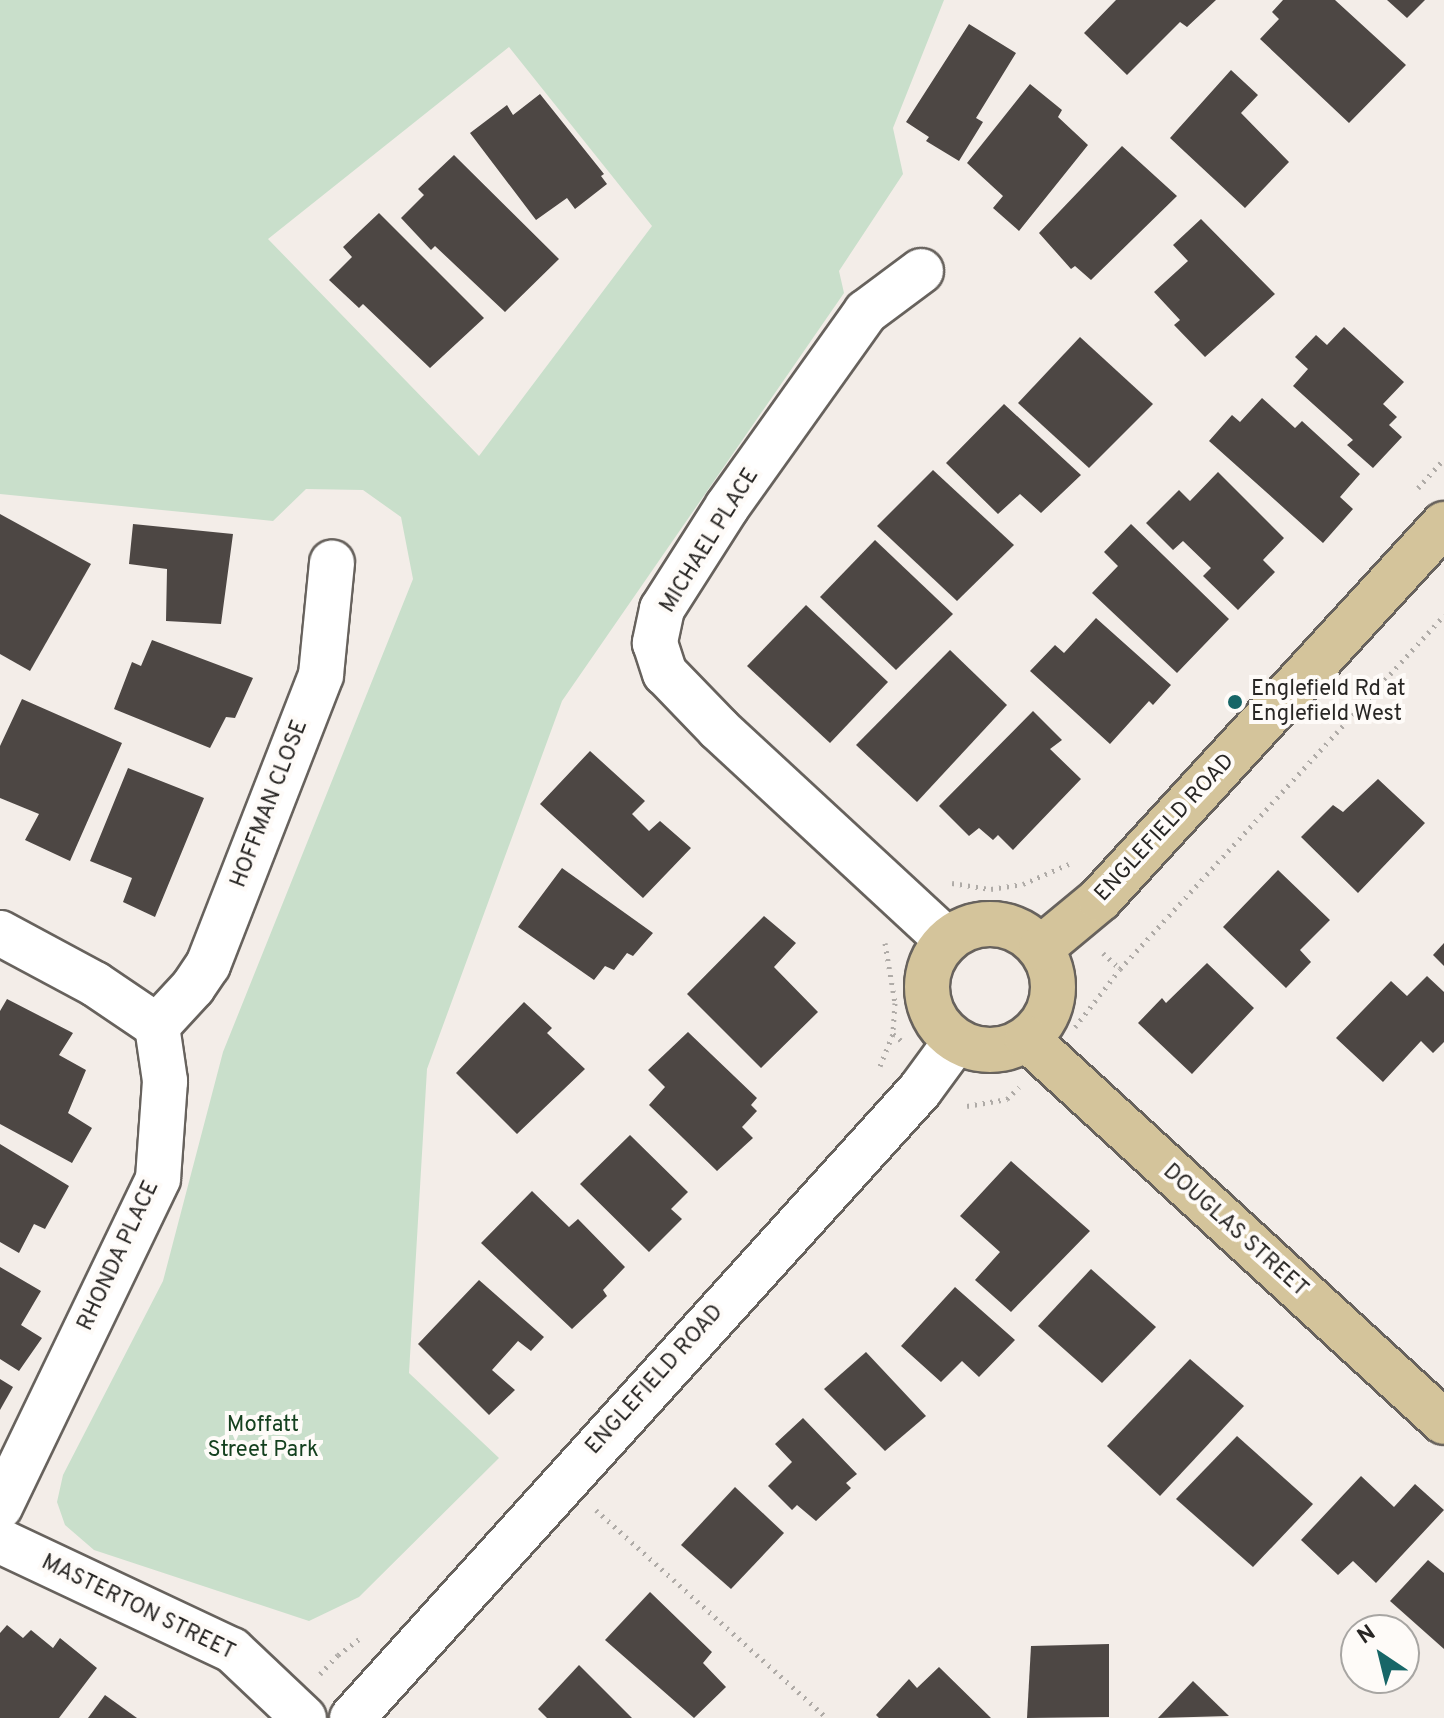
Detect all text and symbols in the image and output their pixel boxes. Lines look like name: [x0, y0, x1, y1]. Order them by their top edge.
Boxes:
street label: MICHAEL PLACE: [655, 464, 765, 618]
place label: Englefield Rd at Englefield West: [1251, 676, 1406, 728]
marker: Englefield Rd at Englefield West: [1226, 693, 1244, 711]
street label: HOFFMAN CLOSE: [226, 717, 314, 891]
street label: ENGLEFIELD ROAD: [1090, 749, 1240, 907]
street label: DOUGLAS STREET: [1157, 1159, 1313, 1303]
street label: RHONDA PLACE: [73, 1176, 165, 1336]
street label: ENGLEFIELD ROAD: [581, 1300, 729, 1460]
park label: Moffatt Street Park: [207, 1412, 319, 1464]
street label: MASTERTON STREET: [37, 1550, 239, 1666]
north arrow: [1340, 1614, 1420, 1694]
text: N: [1353, 1620, 1381, 1651]

